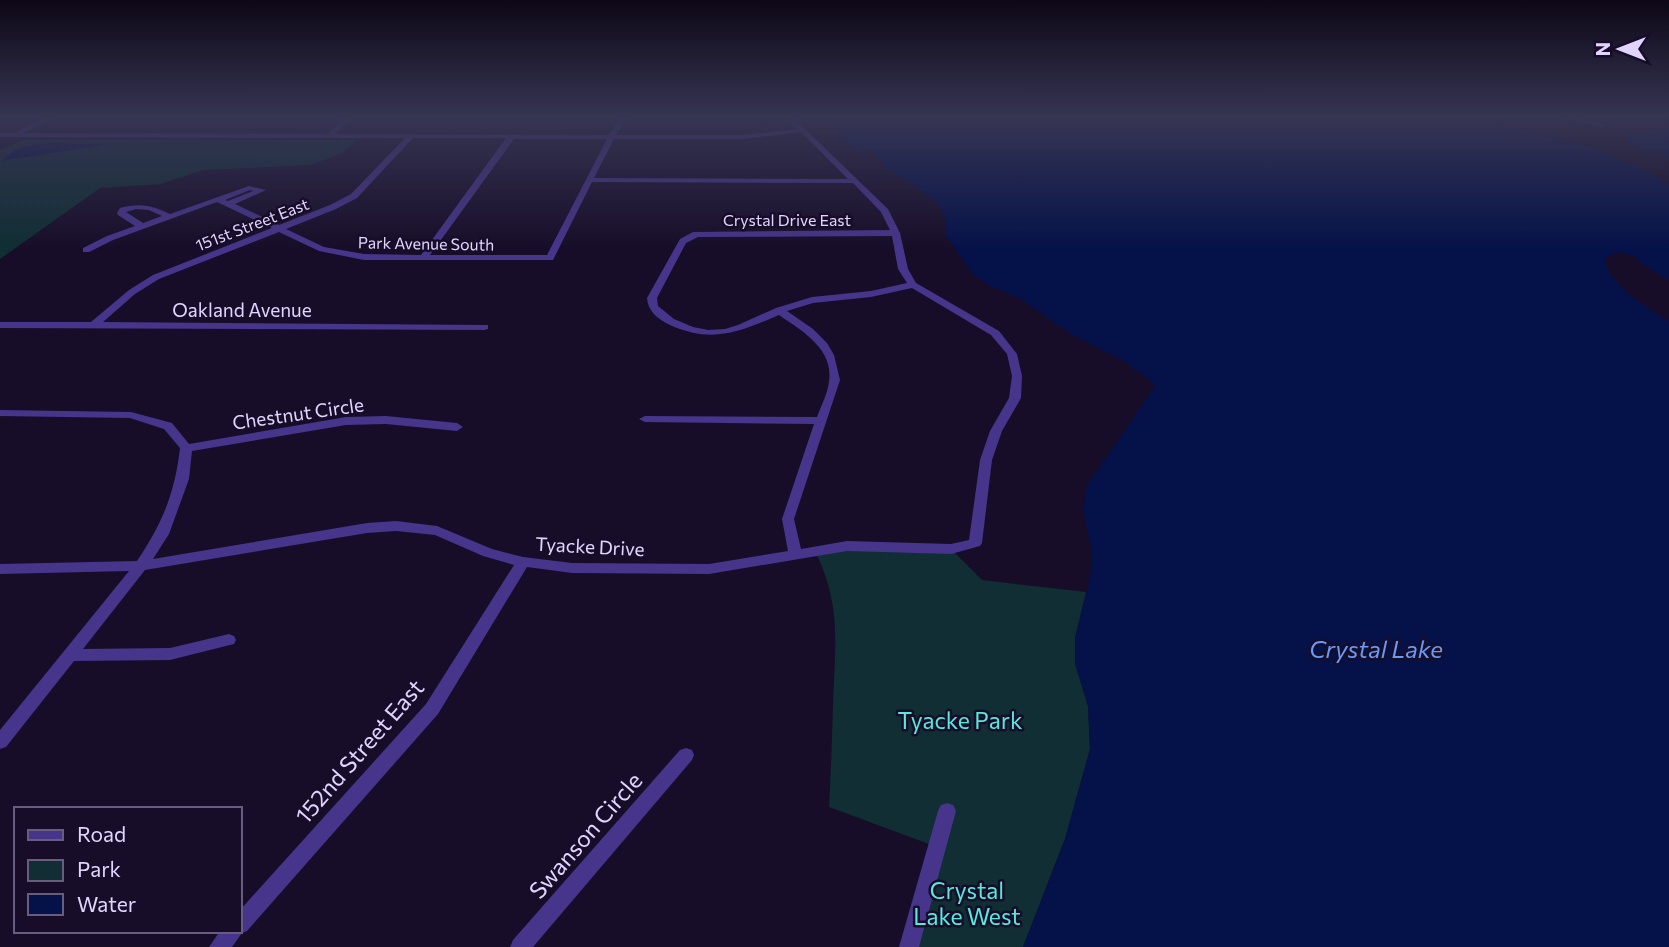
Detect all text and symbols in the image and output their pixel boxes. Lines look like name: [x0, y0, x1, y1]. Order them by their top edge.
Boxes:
north arrow: [1585, 14, 1655, 84]
text: N: [1591, 42, 1614, 56]
street label: 151st Street East: [193, 194, 312, 254]
street label: Crystal Drive East: [723, 210, 852, 229]
street label: Park Avenue South: [358, 232, 494, 254]
street label: Oakland Avenue: [172, 298, 312, 321]
street label: Chestnut Circle: [231, 392, 365, 434]
street label: Tyacke Drive: [535, 532, 645, 560]
water label: Crystal Lake: [1309, 634, 1443, 663]
street label: 152nd Street East: [289, 673, 429, 829]
park label: Tyacke Park: [898, 706, 1023, 734]
street label: Swanson Circle: [523, 766, 647, 904]
legend: [14, 807, 242, 933]
text: Road: [77, 821, 126, 846]
text: Park: [77, 856, 121, 881]
park label: Crystal Lake West: [913, 876, 1021, 930]
text: Water: [77, 891, 136, 916]

